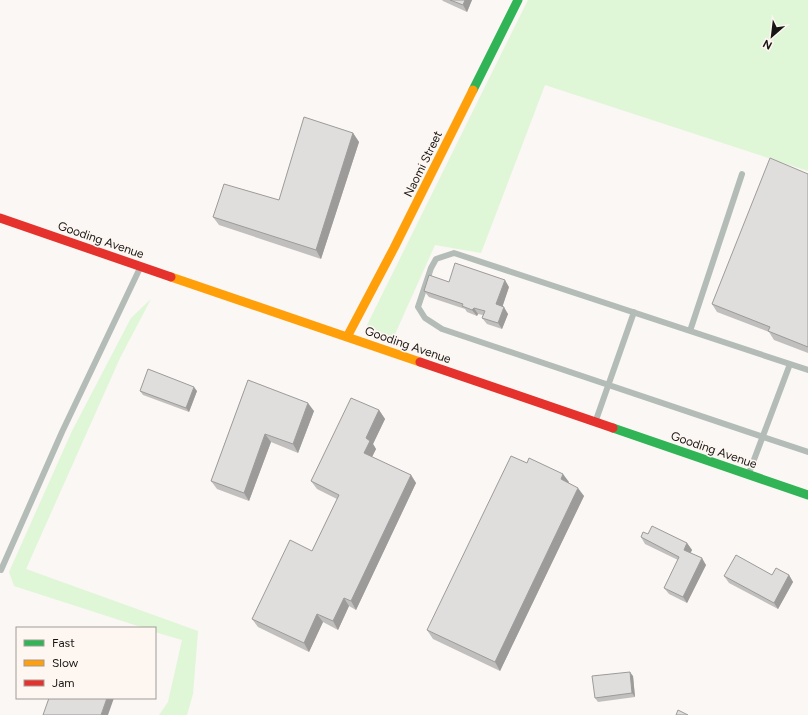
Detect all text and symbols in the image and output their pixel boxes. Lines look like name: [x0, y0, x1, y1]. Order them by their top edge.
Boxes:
north arrow: [752, 16, 792, 56]
text: N: [761, 37, 774, 52]
street label: Naomi Street: [401, 128, 445, 199]
street label: Gooding Avenue: [56, 219, 146, 261]
street label: Gooding Avenue: [363, 324, 453, 366]
street label: Gooding Avenue: [669, 429, 759, 471]
legend: [16, 627, 156, 699]
text: Fast: [52, 636, 75, 650]
text: Slow: [52, 656, 79, 670]
text: Jam: [52, 676, 75, 690]

